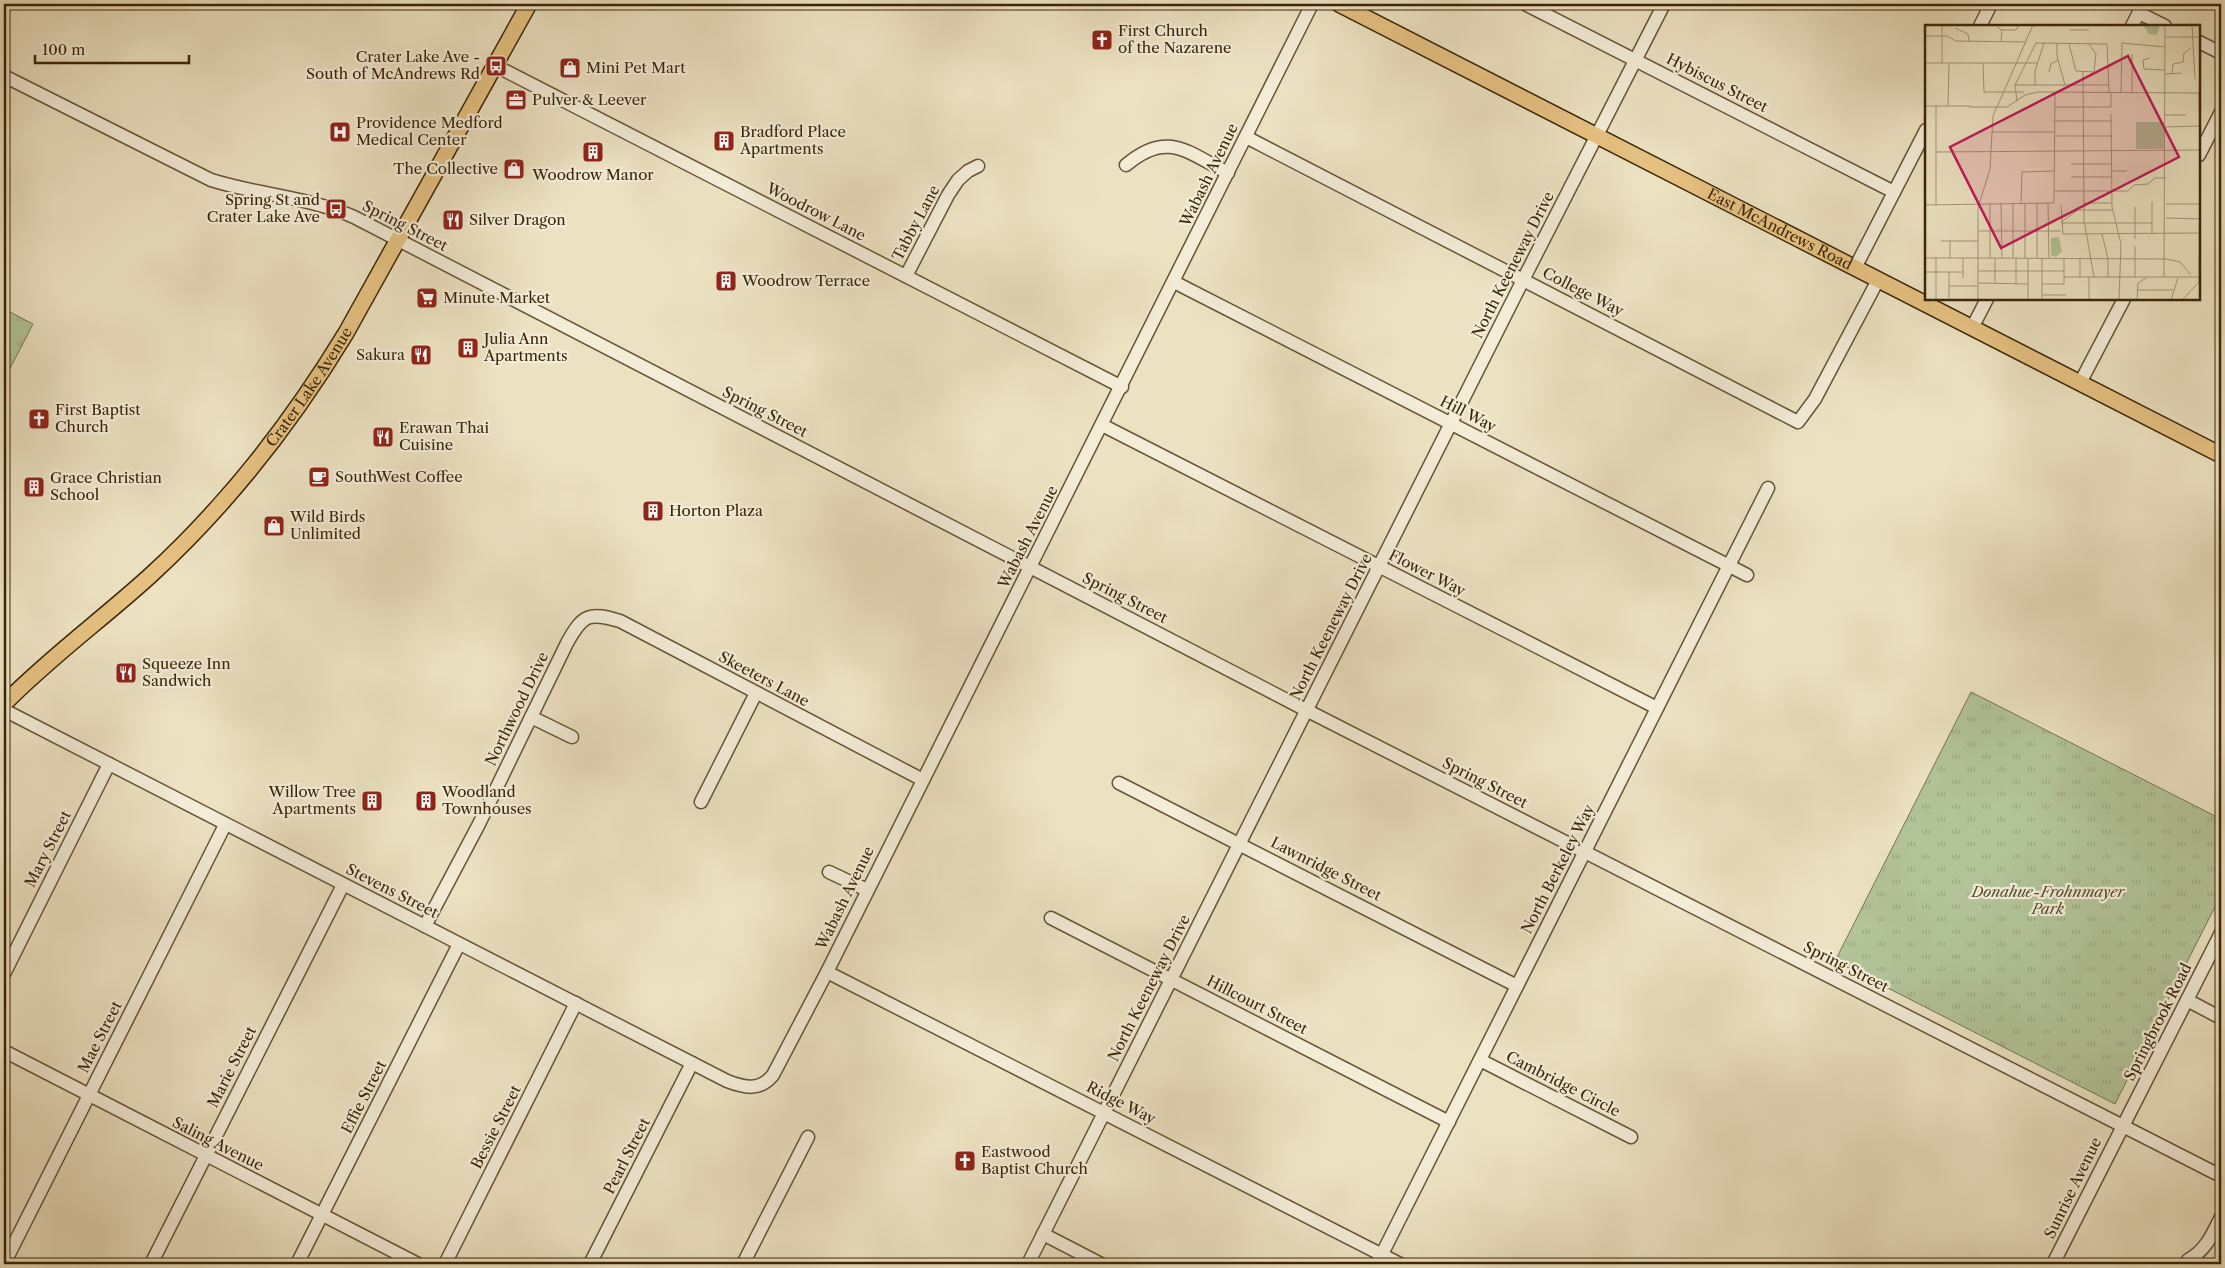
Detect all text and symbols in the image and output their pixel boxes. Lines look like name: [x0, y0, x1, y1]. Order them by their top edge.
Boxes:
place label: First Church of the Nazarene: [1118, 21, 1231, 57]
inset map: [1925, 25, 2200, 300]
church icon: First Church of the Nazarene: [1090, 28, 1114, 52]
scale bar: [35, 32, 189, 64]
text: 100 m: [42, 40, 85, 59]
place label: Crater Lake Ave - South of McAndrews Rd: [306, 47, 480, 83]
street label: Hybiscus Street: [1663, 49, 1772, 117]
bus stop icon: Crater Lake Ave - South of McAndrews Rd: [484, 54, 508, 78]
shop icon: Mini Pet Mart: [558, 56, 582, 80]
place label: Mini Pet Mart: [586, 58, 686, 77]
office icon: Pulver & Leever: [504, 88, 528, 112]
place label: Pulver & Leever: [532, 90, 647, 109]
place label: Providence Medford Medical Center: [356, 113, 503, 149]
hospital icon: Providence Medford Medical Center: [328, 120, 352, 144]
street label: Wabash Avenue: [1175, 120, 1242, 230]
place label: Bradford Place Apartments: [739, 122, 846, 158]
building icon: Bradford Place Apartments: [712, 129, 736, 153]
building icon: Woodrow Manor: [581, 140, 605, 164]
shop icon: The Collective: [502, 157, 526, 181]
place label: The Collective: [393, 159, 498, 178]
place label: Woodrow Manor: [531, 165, 654, 184]
street label: Woodrow Lane: [762, 178, 869, 245]
street label: Tabby Lane: [888, 182, 943, 264]
street label: East McAndrews Road: [1704, 184, 1856, 274]
street label: North Keeneway Drive: [1467, 188, 1558, 341]
place label: Spring St and Crater Lake Ave: [207, 190, 320, 226]
street label: Spring Street: [360, 196, 452, 255]
bus stop icon: Spring St and Crater Lake Ave: [324, 197, 348, 221]
restaurant icon: Silver Dragon: [441, 208, 465, 232]
place label: Silver Dragon: [469, 210, 566, 229]
street label: College Way: [1539, 263, 1628, 320]
building icon: Woodrow Terrace: [714, 269, 738, 293]
place label: Woodrow Terrace: [741, 271, 870, 290]
supermarket icon: Minute Market: [415, 286, 439, 310]
place label: Minute Market: [443, 288, 551, 307]
street label: Crater Lake Avenue: [262, 324, 356, 450]
place label: Julia Ann Apartments: [482, 329, 567, 365]
building icon: Julia Ann Apartments: [456, 336, 480, 360]
restaurant icon: Sakura: [409, 343, 433, 367]
place label: Sakura: [356, 345, 405, 364]
street label: Spring Street: [720, 382, 812, 441]
street label: Hill Way: [1437, 391, 1500, 436]
place label: First Baptist Church: [55, 400, 141, 436]
church icon: First Baptist Church: [27, 407, 51, 431]
place label: Erawan Thai Cuisine: [399, 418, 490, 454]
restaurant icon: Erawan Thai Cuisine: [371, 425, 395, 449]
cafe icon: SouthWest Coffee: [307, 465, 331, 489]
place label: SouthWest Coffee: [335, 467, 463, 486]
place label: Grace Christian School: [50, 468, 163, 504]
building icon: Grace Christian School: [22, 475, 46, 499]
street label: Wabash Avenue: [993, 482, 1062, 592]
building icon: Horton Plaza: [641, 499, 665, 523]
place label: Horton Plaza: [669, 501, 763, 520]
place label: Wild Birds Unlimited: [289, 507, 365, 543]
shop icon: Wild Birds Unlimited: [262, 514, 286, 538]
street label: Flower Way: [1386, 545, 1469, 600]
street label: North Keeneway Drive: [1285, 550, 1376, 703]
street label: Spring Street: [1080, 568, 1172, 627]
street label: Skeeters Lane: [716, 647, 813, 710]
street label: Northwood Drive: [481, 649, 552, 769]
place label: Squeeze Inn Sandwich: [142, 654, 231, 690]
restaurant icon: Squeeze Inn Sandwich: [114, 661, 138, 685]
street label: Spring Street: [1440, 753, 1532, 812]
place label: Willow Tree Apartments: [268, 782, 356, 818]
place label: Woodland Townhouses: [441, 782, 532, 818]
building icon: Willow Tree Apartments: [360, 789, 384, 813]
building icon: Woodland Townhouses: [414, 789, 438, 813]
street label: North Berkeley Way: [1517, 800, 1599, 937]
street label: Mary Street: [20, 807, 75, 890]
street label: Lawnridge Street: [1268, 832, 1385, 905]
street label: Wabash Avenue: [811, 843, 878, 953]
street label: Stevens Street: [343, 859, 442, 922]
park label: Donahue-Frohnmayer Park: [1970, 882, 2126, 918]
street label: North Keeneway Drive: [1103, 911, 1194, 1064]
street label: Spring Street: [1801, 937, 1893, 996]
street label: Springbrook Road: [2120, 960, 2195, 1084]
street label: Hillcourt Street: [1204, 971, 1312, 1038]
street label: Mae Street: [73, 997, 126, 1076]
street label: Marie Street: [203, 1022, 260, 1111]
street label: Cambridge Circle: [1503, 1047, 1624, 1121]
street label: Effie Street: [337, 1056, 390, 1137]
street label: Ridge Way: [1083, 1077, 1160, 1128]
street label: Bessie Street: [466, 1081, 525, 1172]
street label: Saling Avenue: [169, 1112, 267, 1175]
street label: Pearl Street: [599, 1114, 654, 1197]
street label: Sunrise Avenue: [2040, 1134, 2105, 1241]
place label: Eastwood Baptist Church: [981, 1142, 1088, 1178]
church icon: Eastwood Baptist Church: [953, 1149, 977, 1173]

